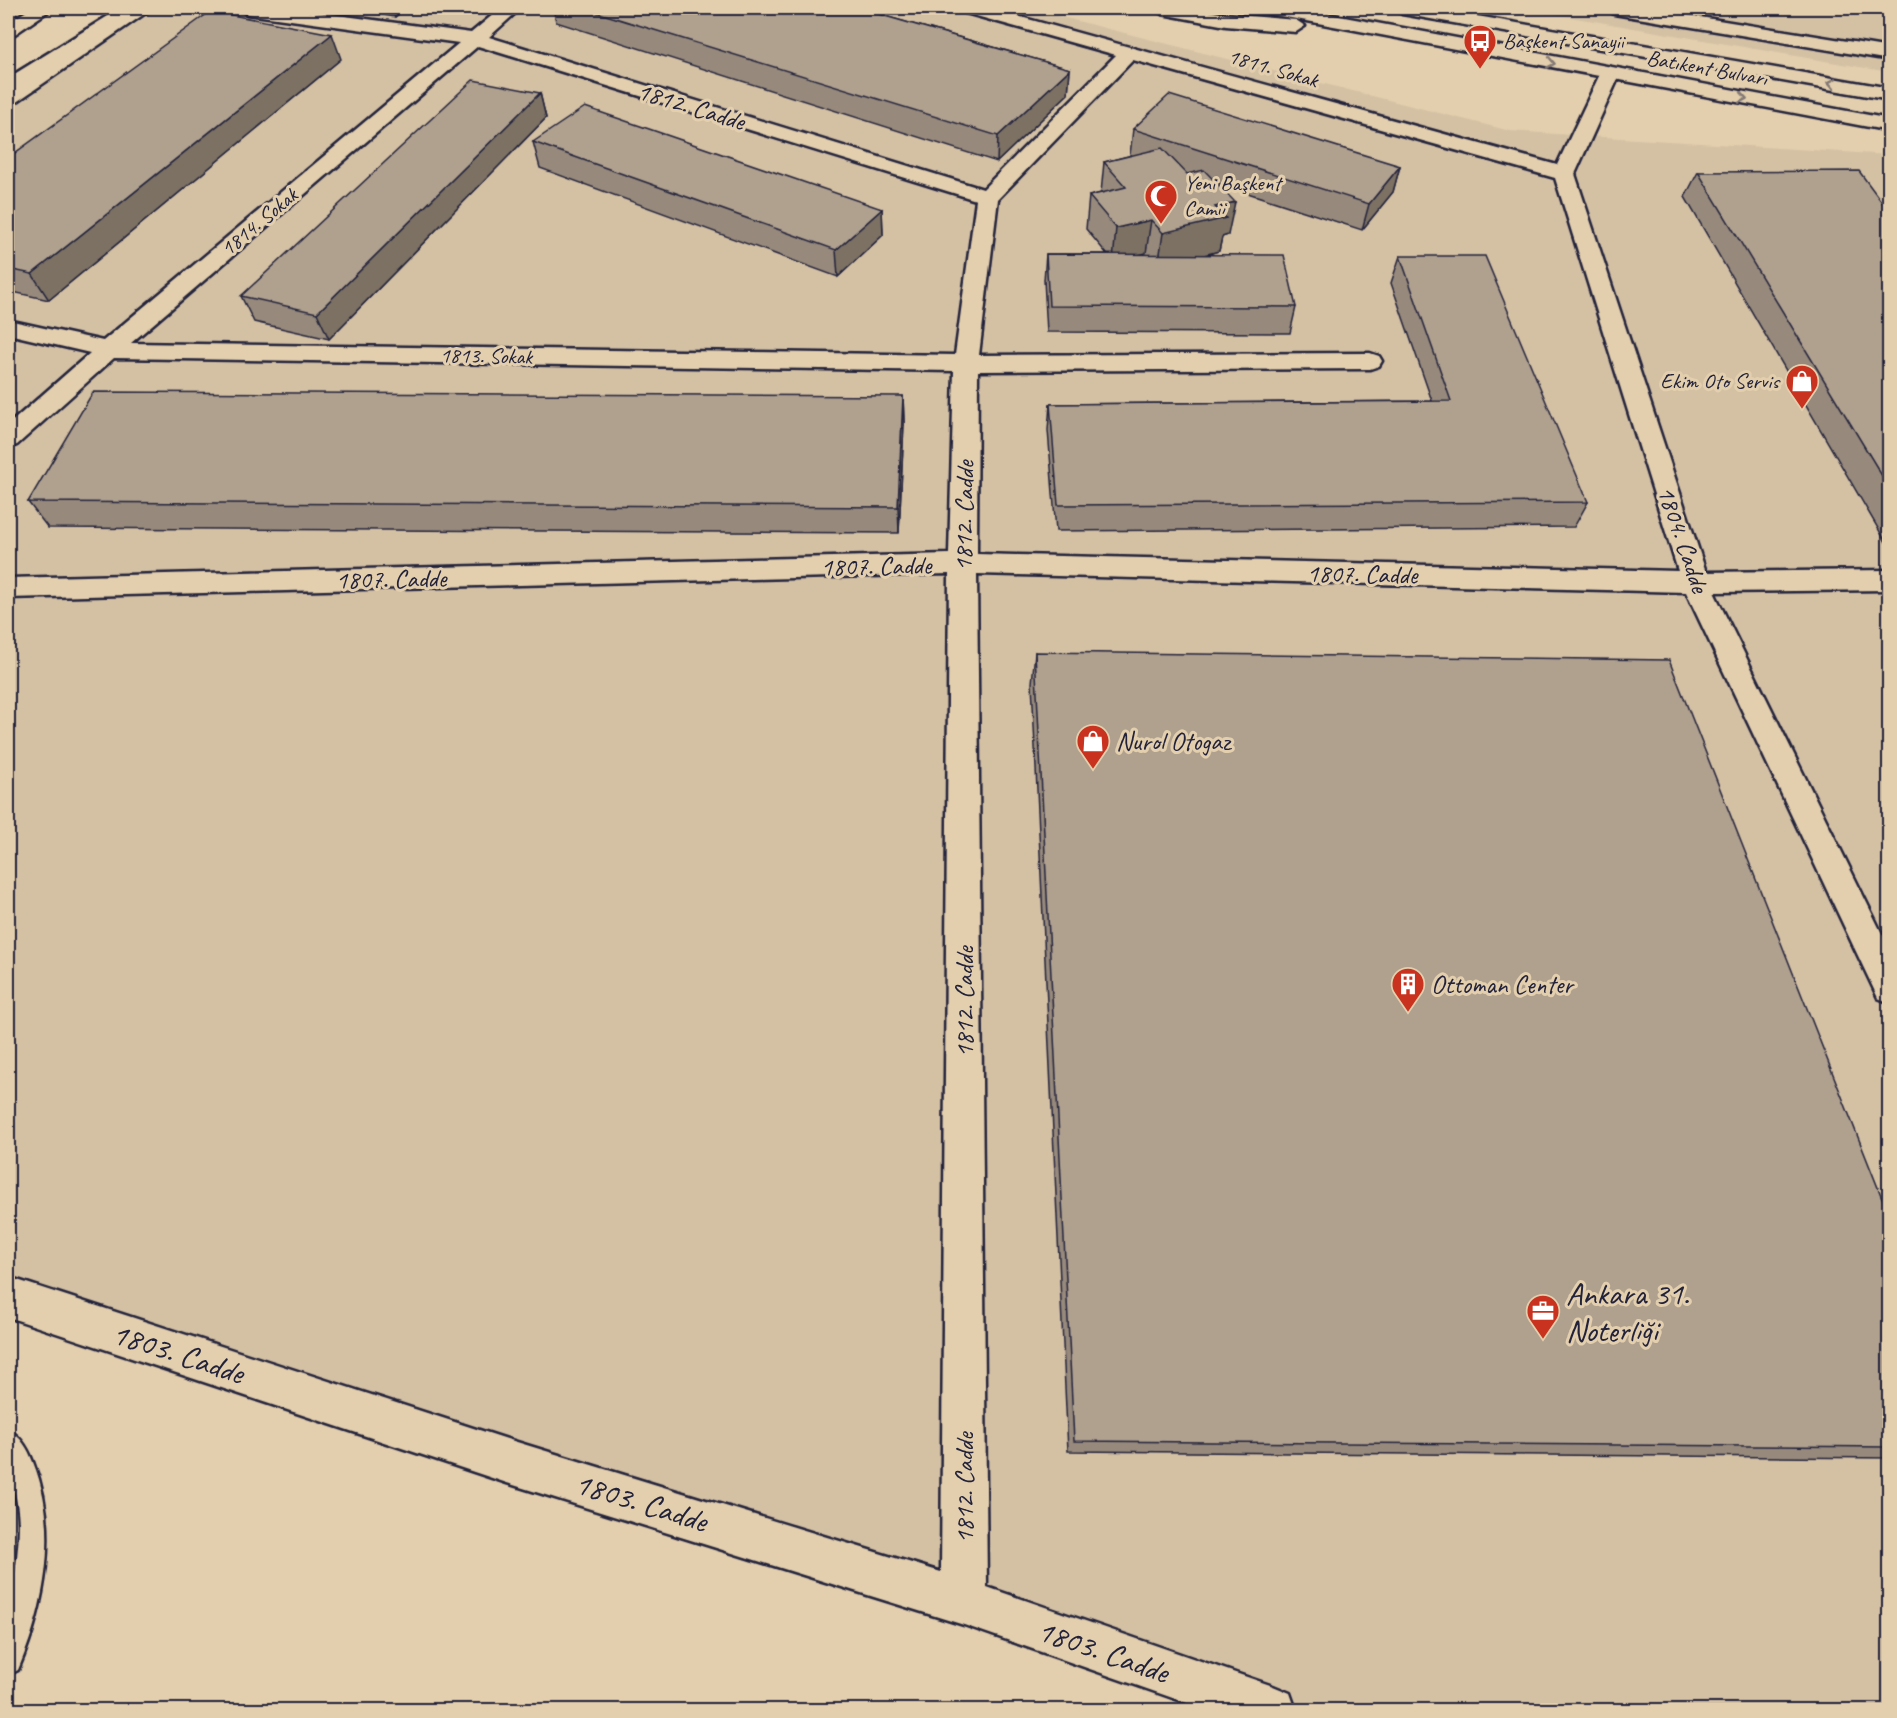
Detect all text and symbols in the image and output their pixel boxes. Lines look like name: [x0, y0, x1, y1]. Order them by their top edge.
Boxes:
bus stop icon: Başkent Sanayii: [1462, 23, 1498, 70]
place label: Başkent Sanayii: [1503, 27, 1627, 55]
street label: 1811. Sokak: [1225, 42, 1323, 95]
street label: Batıkent Bulvarı: [1644, 44, 1770, 93]
one-way arrow: [1546, 56, 1556, 69]
street label: 1812. Cadde: [633, 74, 750, 138]
one-way arrow: [1827, 77, 1837, 90]
one-way arrow: [1738, 91, 1748, 104]
place label: Yeni Başkent Camii: [1184, 169, 1283, 222]
mosque icon: Yeni Başkent Camii: [1143, 178, 1179, 225]
street label: 1814. Sokak: [215, 180, 305, 262]
street label: 1813. Sokak: [440, 341, 534, 371]
shop icon: Ekim Oto Servis: [1784, 363, 1820, 410]
place label: Ekim Oto Servis: [1660, 367, 1781, 395]
street label: 1812. Cadde: [947, 459, 981, 572]
street label: 1804. Cadde: [1649, 481, 1717, 598]
street label: 1807. Cadde: [820, 549, 933, 583]
street label: 1807. Cadde: [1306, 557, 1419, 591]
street label: 1807. Cadde: [335, 562, 448, 596]
shop icon: Nurol Otogaz: [1075, 723, 1111, 770]
place label: Nurol Otogaz: [1116, 725, 1233, 758]
street label: 1812. Cadde: [948, 945, 981, 1057]
building icon: Ottoman Center: [1390, 966, 1426, 1013]
place label: Ottoman Center: [1431, 968, 1575, 1001]
place label: Ankara 31. Noterliği: [1566, 1273, 1690, 1351]
office icon: Ankara 31. Noterliği: [1525, 1293, 1561, 1340]
street label: 1803. Cadde: [107, 1312, 252, 1394]
street label: 1812. Cadde: [948, 1431, 981, 1543]
street label: 1803. Cadde: [570, 1462, 715, 1542]
street label: 1803. Cadde: [1032, 1609, 1177, 1693]

